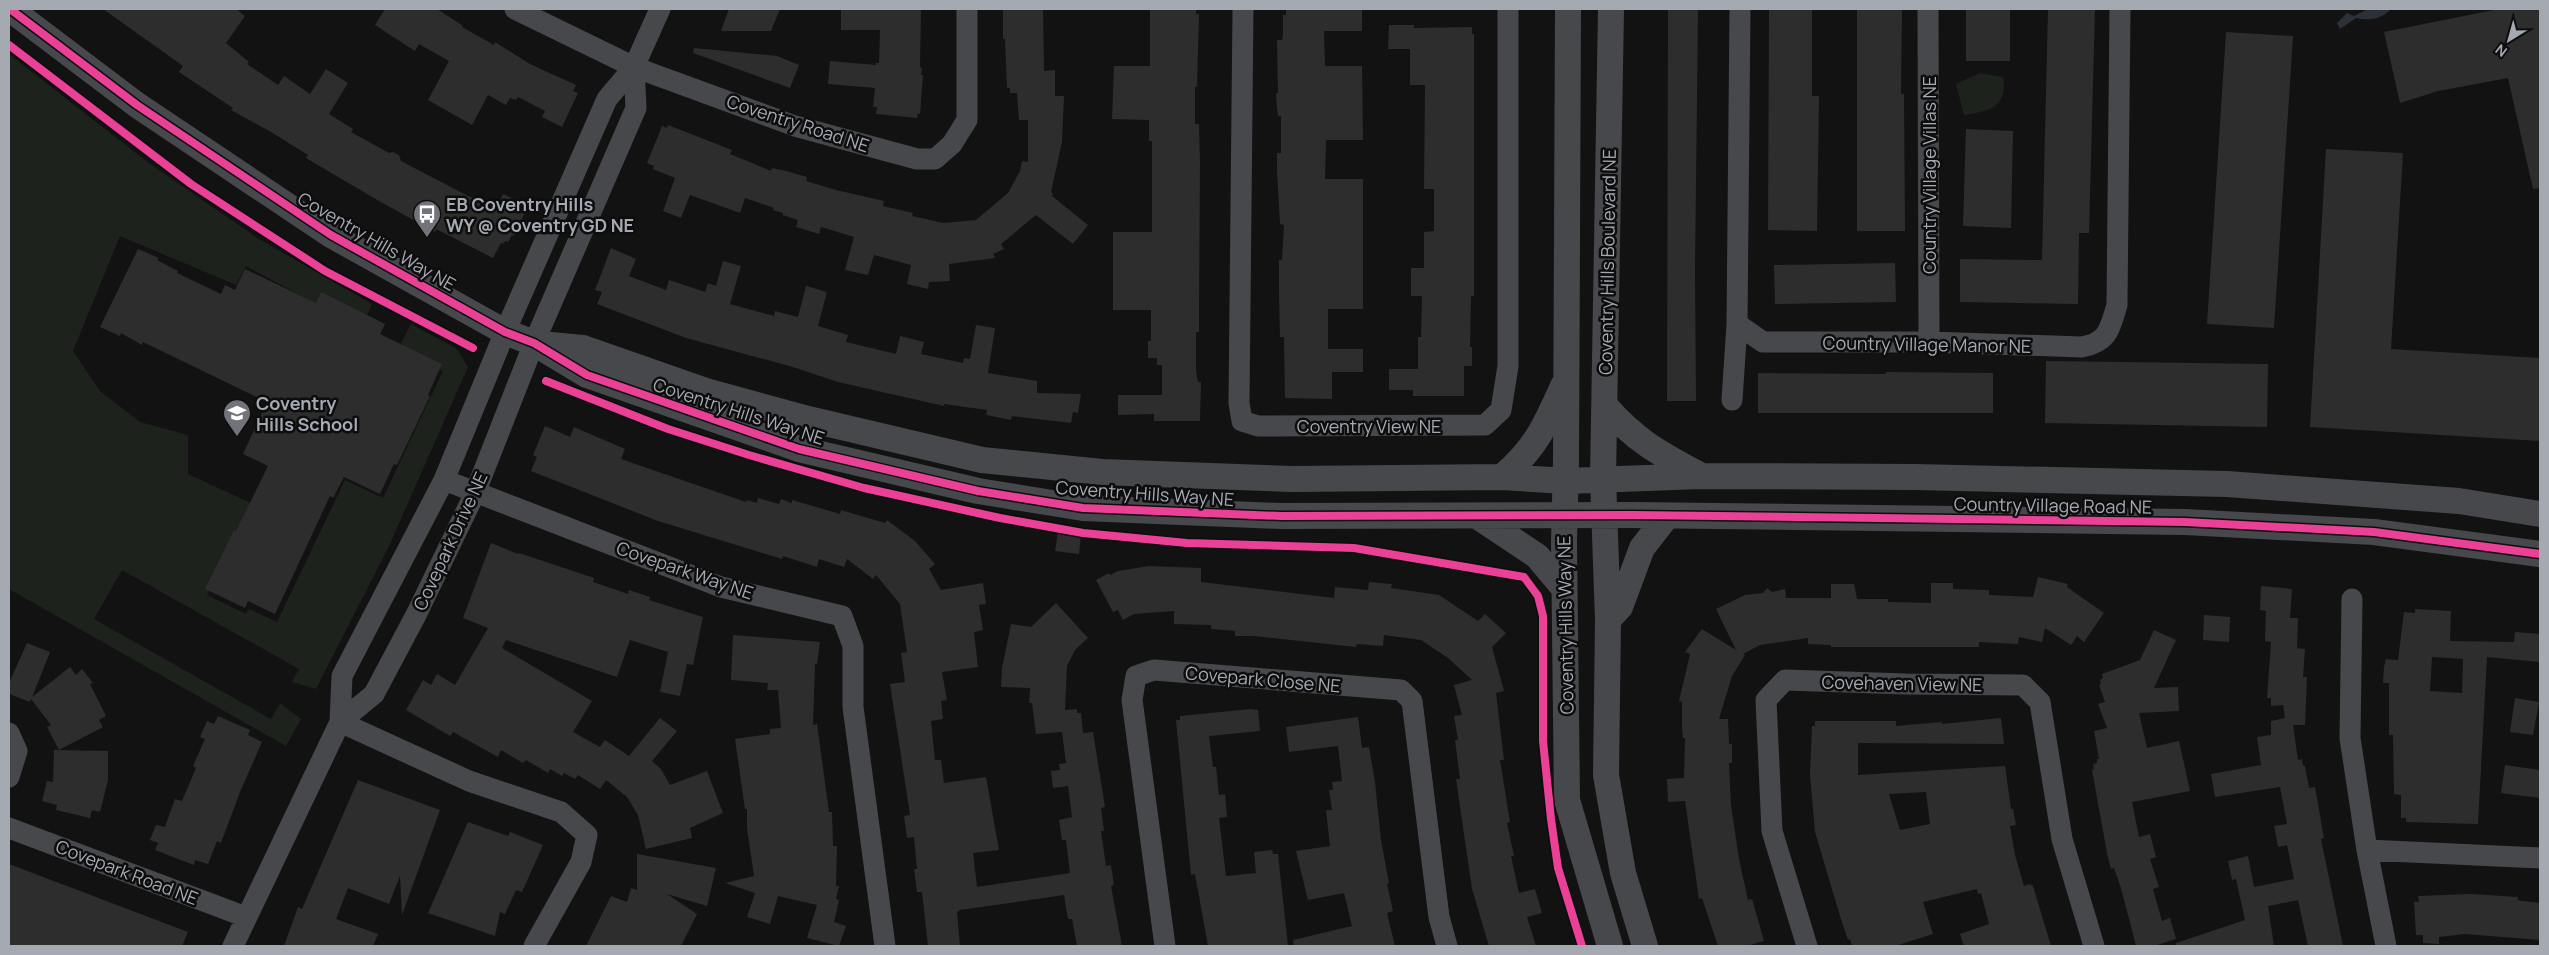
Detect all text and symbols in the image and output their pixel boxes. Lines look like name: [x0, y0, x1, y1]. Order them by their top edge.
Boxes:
north arrow: [2484, 15, 2534, 65]
text: N: [2491, 40, 2511, 61]
street label: Country Village Villas NE: [1917, 76, 1941, 274]
street label: Coventry Road NE: [724, 89, 872, 157]
street label: Coventry Hills Boulevard NE: [1593, 149, 1621, 375]
street label: Coventry Hills Way NE: [294, 186, 460, 296]
place label: EB Coventry Hills WY @ Coventry GD NE: [446, 192, 634, 237]
bus stop icon: EB Coventry Hills WY @ Coventry GD NE: [412, 199, 442, 238]
street label: Country Village Manor NE: [1823, 330, 2031, 358]
street label: Coventry Hills Way NE: [650, 372, 828, 450]
place label: Coventry Hills School: [256, 391, 358, 436]
school or university icon: Coventry Hills School: [222, 398, 252, 437]
street label: Coventry View NE: [1297, 414, 1441, 438]
street label: Covepark Drive NE: [407, 468, 493, 614]
street label: Coventry Hills Way NE: [1055, 475, 1235, 511]
street label: Country Village Road NE: [1954, 491, 2152, 519]
street label: Covepark Way NE: [613, 535, 757, 605]
street label: Coventry Hills Way NE: [1551, 535, 1579, 715]
street label: Covepark Close NE: [1184, 660, 1342, 698]
street label: Covehaven View NE: [1821, 670, 1983, 696]
street label: Covepark Road NE: [52, 834, 202, 910]

